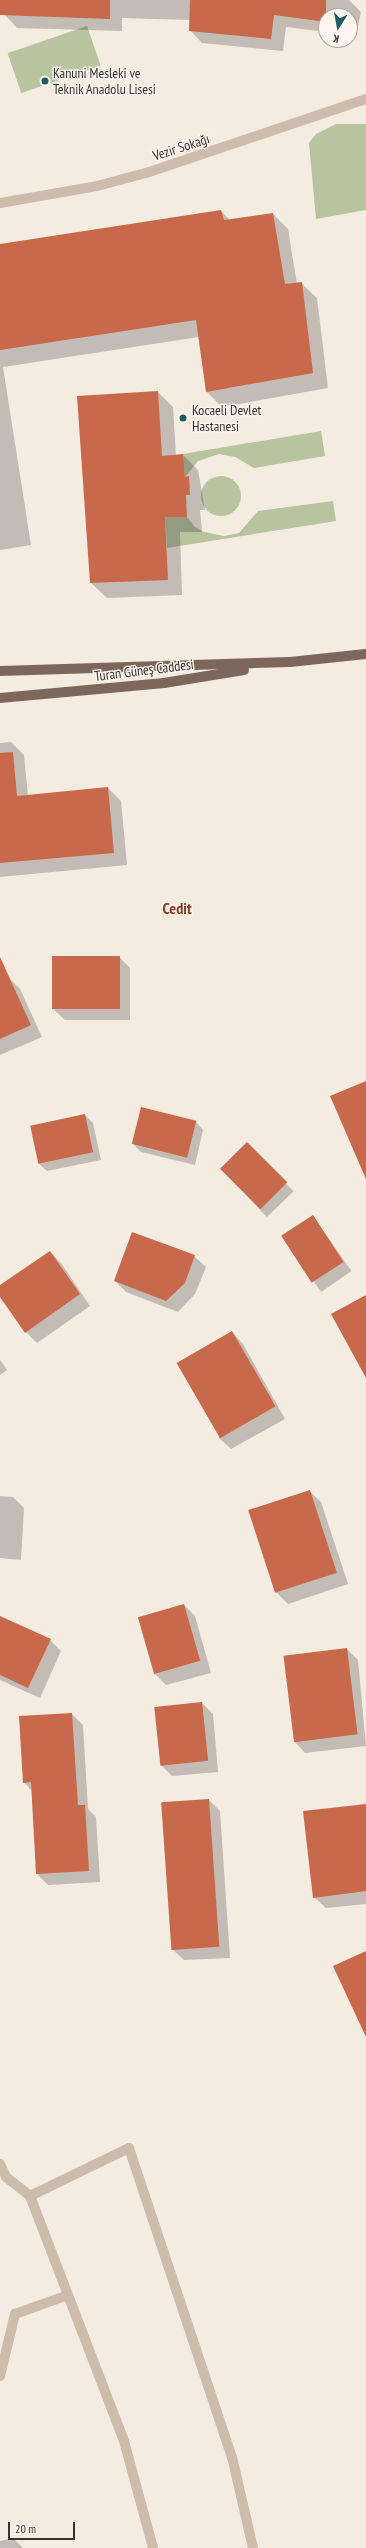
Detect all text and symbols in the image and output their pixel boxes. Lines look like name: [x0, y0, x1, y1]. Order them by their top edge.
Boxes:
north arrow: [318, 8, 358, 48]
text: K: [332, 31, 340, 46]
place label: Kanuni Mesleki ve Teknik Anadolu Lisesi: [53, 65, 157, 98]
marker: Kanuni Mesleki ve Teknik Anadolu Lisesi: [40, 76, 50, 86]
street label: Vezir Sokağı: [151, 130, 211, 164]
place label: Kocaeli Devlet Hastanesi: [192, 402, 261, 434]
marker: Kocaeli Devlet Hastanesi: [177, 412, 189, 424]
street label: Turan Güneş Caddesi: [93, 656, 195, 684]
district label: Cedit: [162, 898, 192, 918]
scale bar: [10, 2514, 77, 2540]
text: 20 m: [15, 2521, 36, 2536]

